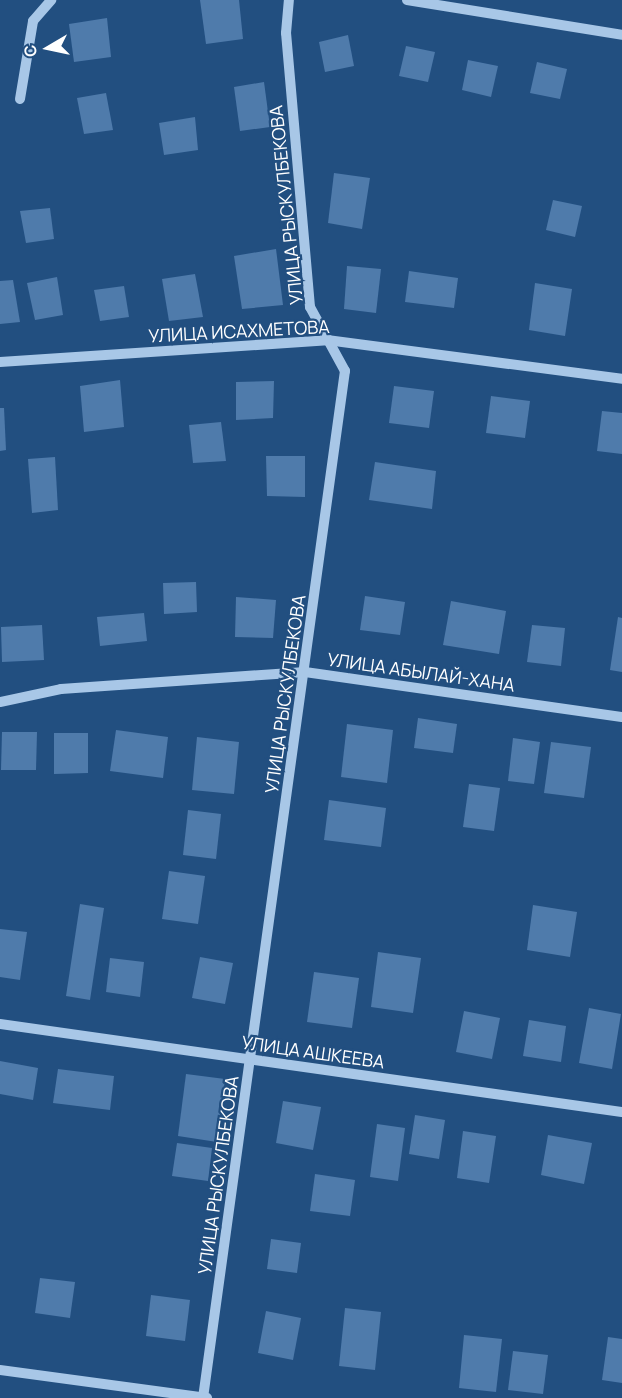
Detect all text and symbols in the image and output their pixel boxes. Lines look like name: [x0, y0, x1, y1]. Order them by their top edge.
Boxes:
north arrow: [18, 18, 78, 78]
text: С: [18, 43, 42, 58]
street label: УЛИЦА РЫСКУЛБЕКОВА: [265, 104, 307, 306]
street label: УЛИЦА ИСАХМЕТОВА: [148, 315, 330, 347]
street label: УЛИЦА РЫСКУЛБЕКОВА: [260, 593, 310, 795]
street label: УЛИЦА АБЫЛАЙ-ХАНА: [326, 648, 516, 696]
street label: УЛИЦА АШКЕЕВА: [240, 1031, 386, 1073]
street label: УЛИЦА РЫСКУЛБЕКОВА: [193, 1074, 243, 1276]

